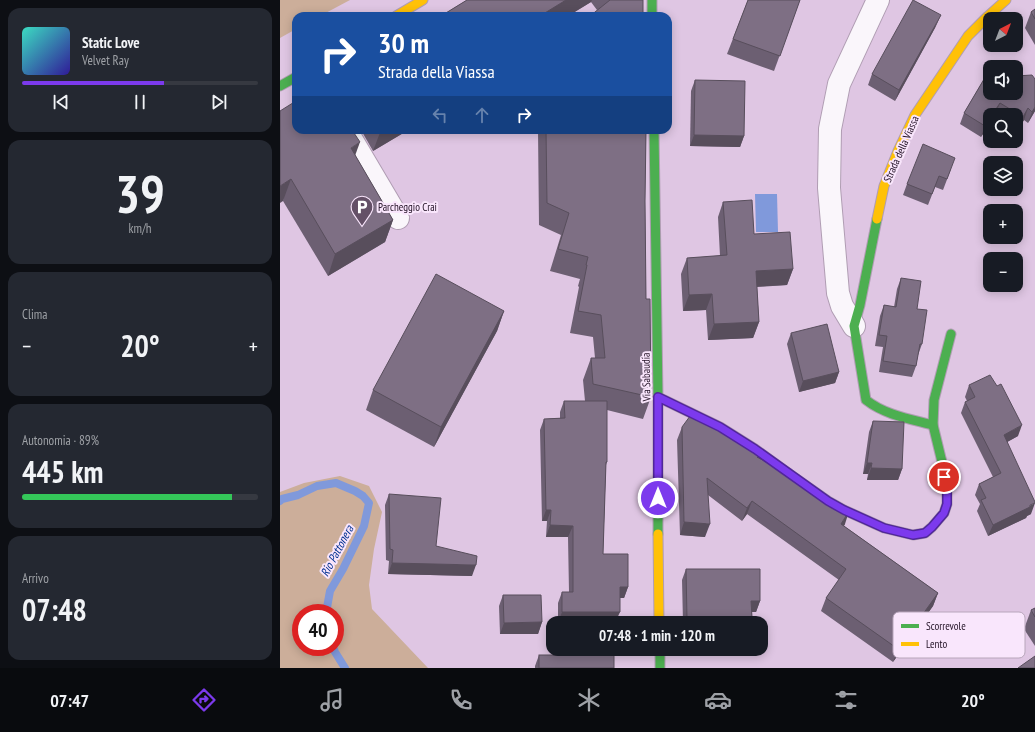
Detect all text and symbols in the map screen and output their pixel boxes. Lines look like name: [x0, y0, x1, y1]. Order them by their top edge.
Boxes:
north arrow: [983, 12, 1023, 52]
map controls: [983, 12, 1023, 292]
text: 30 m: [378, 24, 429, 61]
icon: right: [312, 28, 364, 80]
text: Static Love: [82, 33, 140, 52]
text: Velvet Ray: [82, 52, 129, 69]
text: Strada della Viassa: [378, 60, 495, 83]
button: sound: [983, 60, 1023, 100]
icon: previous: [50, 91, 72, 113]
icon: pause: [129, 91, 151, 113]
icon: next: [208, 91, 230, 113]
icon: left: [429, 104, 451, 126]
icon: ahead: [471, 104, 493, 126]
icon: right: [513, 104, 535, 126]
button: search: [983, 108, 1023, 148]
street label: Strada della Viassa: [880, 114, 922, 184]
button: layers: [983, 156, 1023, 196]
text: 39: [115, 160, 165, 227]
parking icon: Parcheggio Crai: [349, 194, 375, 227]
place label: Parcheggio Crai: [378, 200, 437, 214]
button: +: [983, 204, 1023, 244]
text: km/h: [128, 220, 152, 237]
button: −: [983, 252, 1023, 292]
text: Clima: [22, 306, 47, 323]
text: 20°: [120, 326, 160, 365]
text: −: [22, 332, 31, 360]
text: +: [249, 332, 258, 360]
street label: Via Sabaudia: [639, 352, 653, 403]
text: Autonomia · 89%: [22, 432, 99, 449]
text: 445 km: [22, 452, 103, 491]
pin: [927, 460, 961, 494]
icon: arrive: [933, 466, 955, 488]
position arrow: [637, 477, 679, 519]
water label: Rio Pattonera: [317, 521, 357, 579]
text: Arrivo: [22, 570, 49, 587]
text: 07:48: [22, 590, 87, 629]
speed limit sign: 40: [292, 604, 344, 656]
legend: [893, 612, 1025, 658]
text: Scorrevole: [926, 619, 966, 633]
text: 07:48 · 1 min · 120 m: [599, 626, 715, 645]
text: Lento: [926, 637, 947, 651]
icon: directions: [190, 686, 218, 714]
icon: music: [318, 686, 346, 714]
icon: phone: [447, 686, 475, 714]
icon: climate: [575, 686, 603, 714]
icon: car: [704, 686, 732, 714]
icon: filters: [832, 686, 860, 714]
text: 07:47: [50, 689, 89, 712]
text: 20°: [961, 689, 985, 712]

